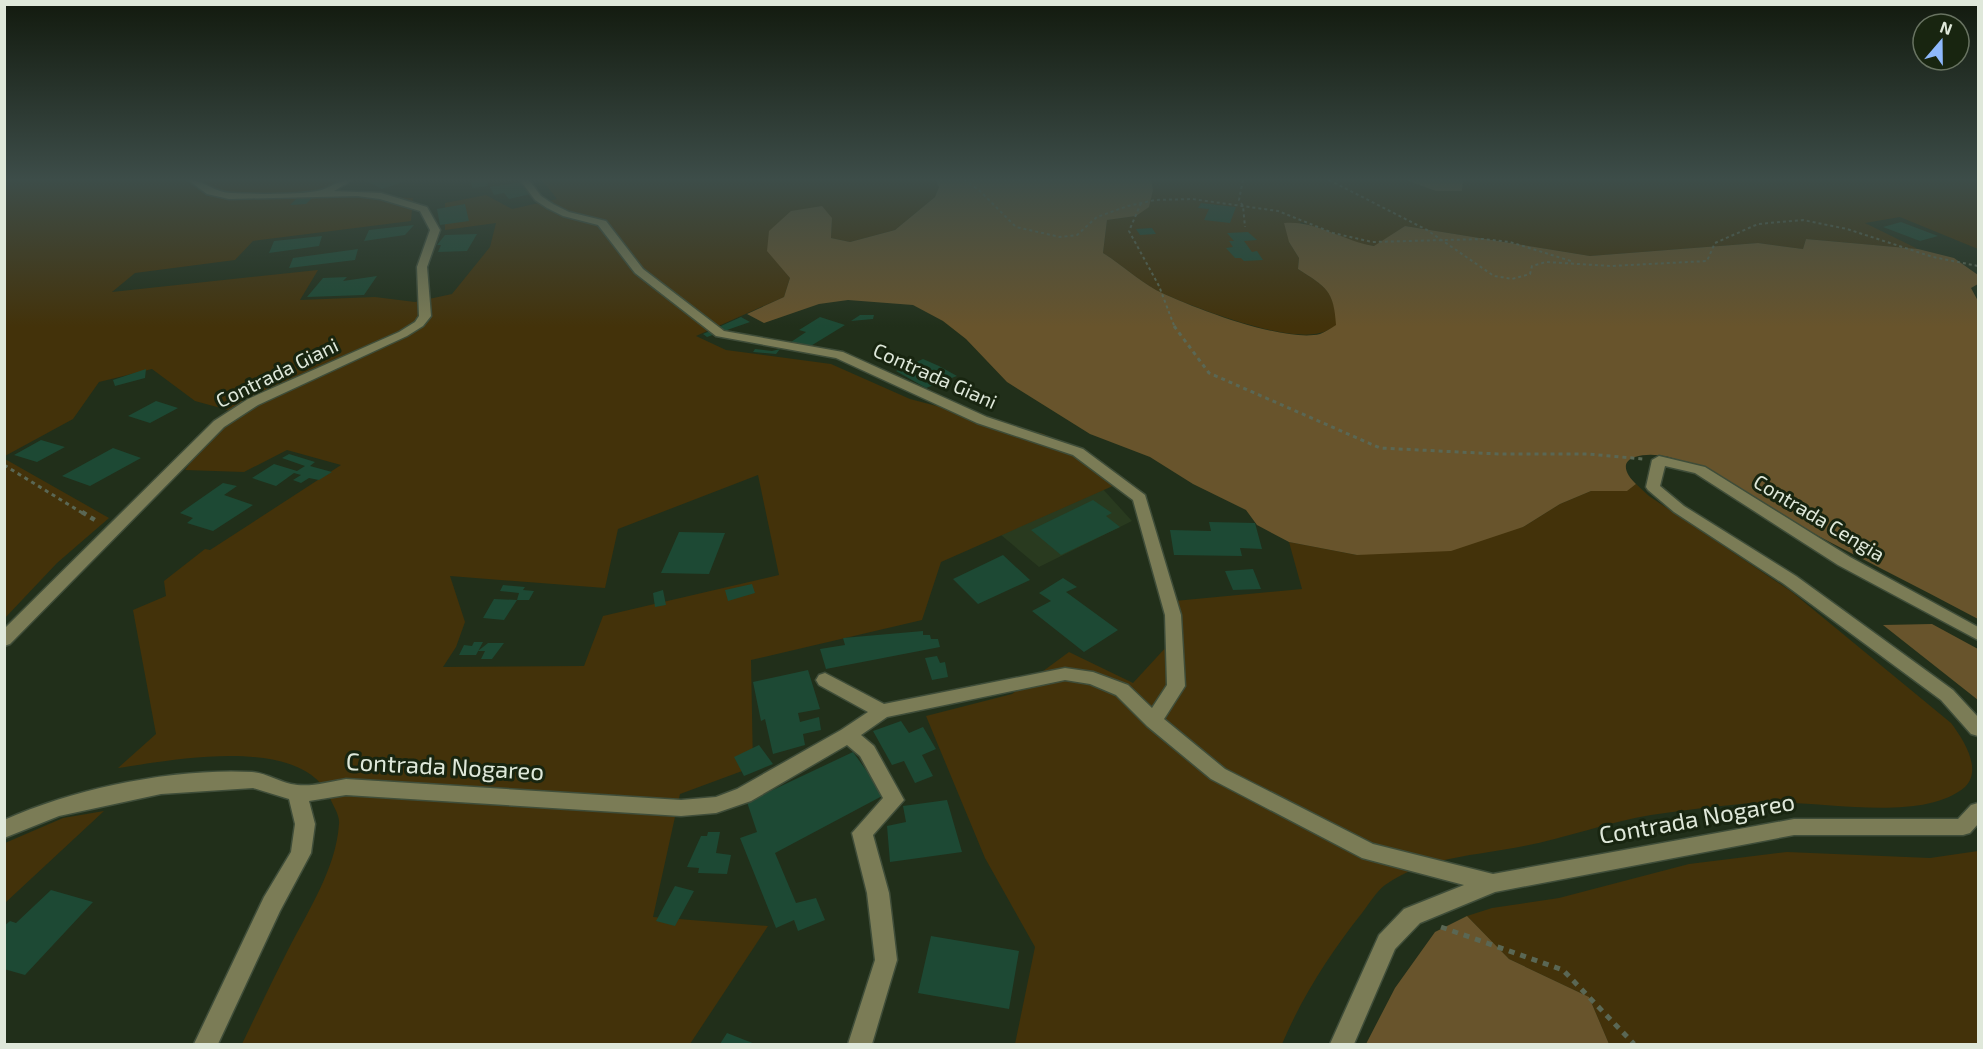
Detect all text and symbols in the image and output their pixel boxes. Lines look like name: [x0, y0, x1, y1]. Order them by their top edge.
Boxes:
north arrow: [1911, 12, 1971, 72]
text: N: [1938, 17, 1955, 38]
street label: Contrada Giani: [212, 332, 342, 412]
street label: Contrada Giani: [870, 337, 1001, 413]
street label: Contrada Cengia: [1750, 469, 1889, 566]
street label: Contrada Nogareo: [345, 746, 545, 785]
street label: Contrada Nogareo: [1597, 786, 1797, 849]

